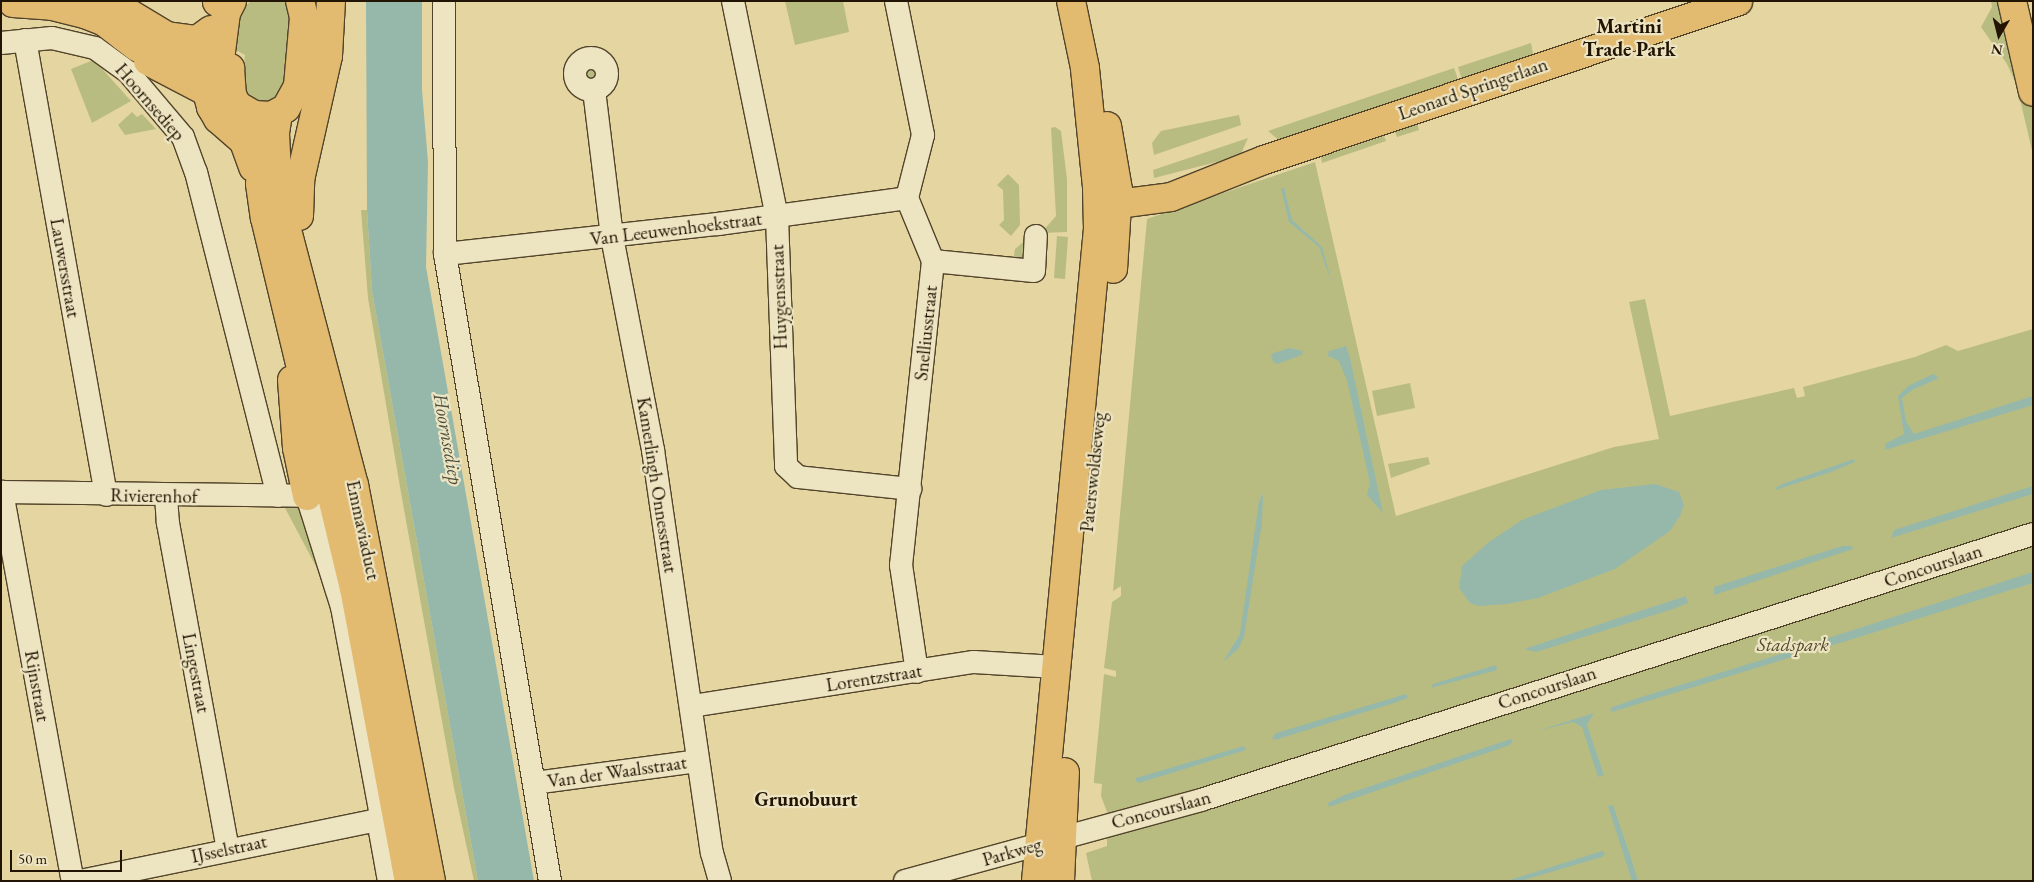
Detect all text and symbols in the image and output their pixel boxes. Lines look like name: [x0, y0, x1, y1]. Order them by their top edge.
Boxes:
north arrow: [1974, 10, 2024, 60]
district label: Martini Trade Park: [1582, 15, 1676, 62]
text: N: [1990, 40, 2004, 60]
street label: Leonard Springerlaan: [1395, 53, 1551, 125]
street label: Hoornsediep: [110, 58, 190, 146]
street label: Van Leeuwenhoekstraat: [589, 207, 763, 251]
street label: Lauwersstraat: [45, 216, 85, 320]
street label: Huygensstraat: [766, 244, 792, 350]
street label: Snelliusstraat: [910, 284, 942, 382]
water label: Hoornsediep: [428, 392, 468, 486]
street label: Kamerlingh Onnesstraat: [632, 395, 682, 575]
street label: Paterswoldseweg: [1075, 411, 1111, 533]
street label: Emmaviaduct: [341, 478, 385, 582]
street label: Rivierenhof: [110, 484, 198, 508]
street label: Concourslaan: [1881, 539, 1985, 593]
street label: Lingestraat: [177, 631, 215, 715]
park label: Stadspark: [1757, 634, 1829, 656]
street label: Rijnstraat: [20, 649, 54, 723]
street label: Lorentzstraat: [824, 659, 924, 697]
street label: Concourslaan: [1495, 661, 1599, 715]
street label: Van der Waalsstraat: [546, 751, 688, 793]
street label: Concourslaan: [1109, 786, 1213, 834]
district label: Grunobuurt: [755, 787, 857, 811]
street label: IJsselstraat: [189, 830, 269, 868]
street label: Parkweg: [980, 833, 1044, 871]
scale bar: [12, 840, 125, 872]
text: 50 m: [18, 849, 47, 868]

